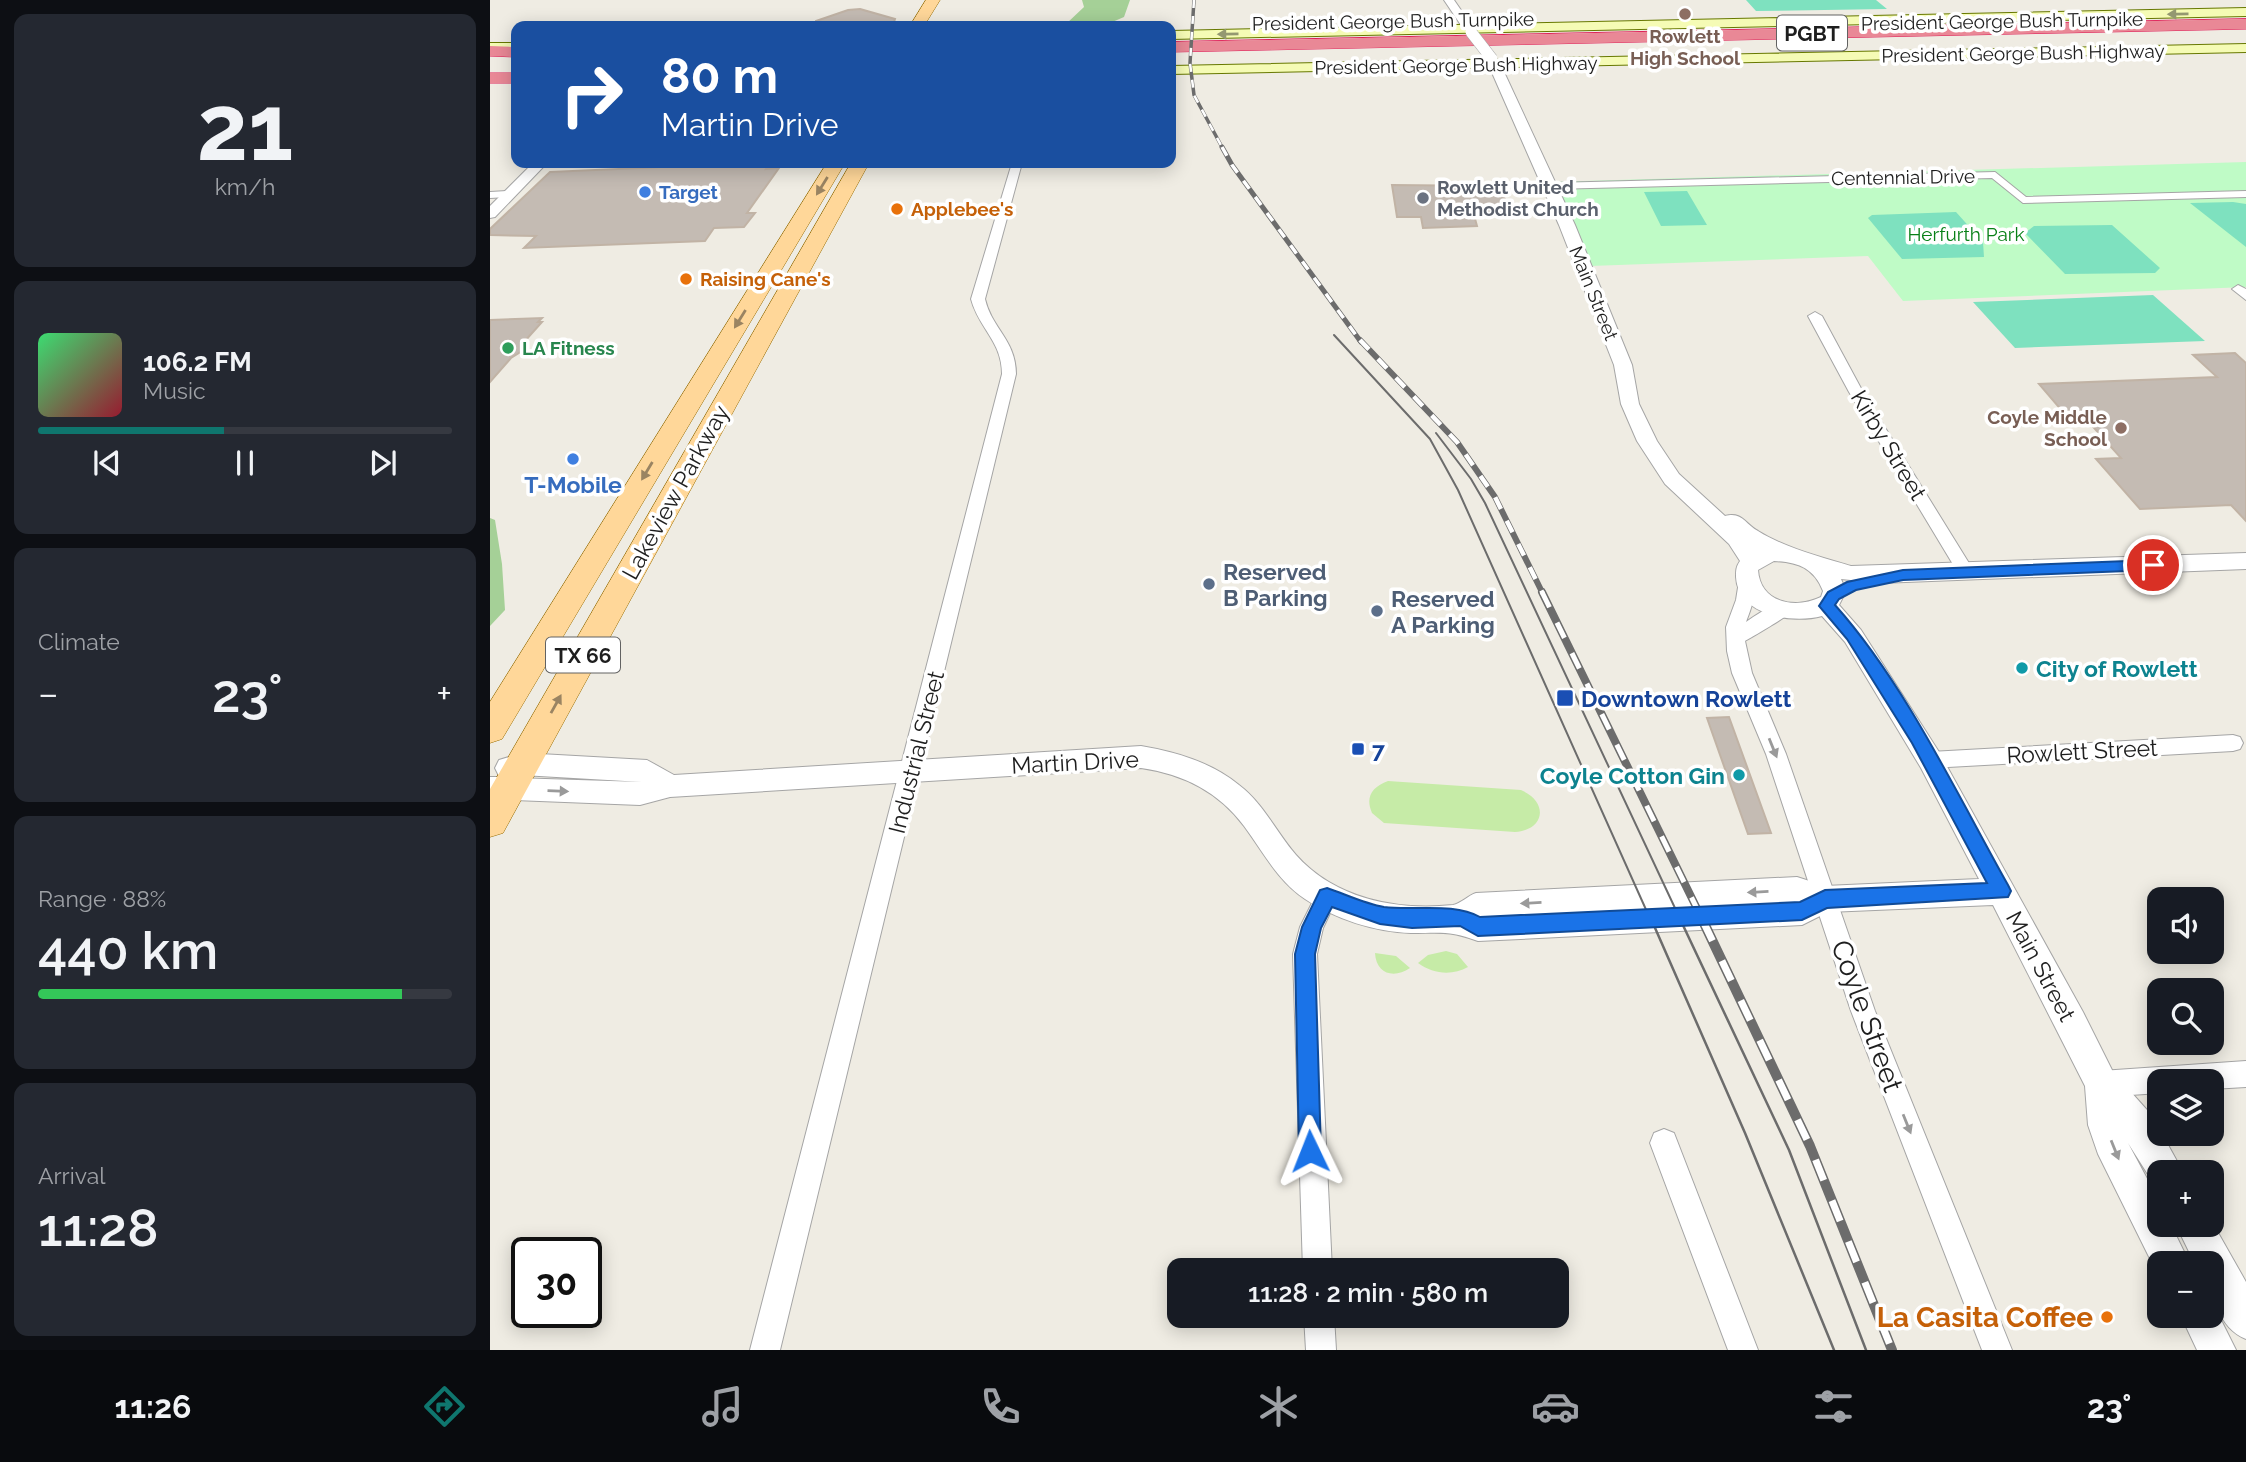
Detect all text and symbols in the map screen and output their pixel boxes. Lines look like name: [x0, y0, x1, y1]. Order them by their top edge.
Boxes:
marker: Rowlett High School: [1677, 6, 1693, 22]
street label: President George Bush Turnpike: [1252, 8, 1534, 34]
street label: President George Bush Turnpike: [1861, 8, 2143, 34]
one-way arrow: [2167, 8, 2189, 20]
road number: PGBT: [1777, 16, 1847, 50]
place label: Rowlett High School: [1630, 25, 1741, 69]
one-way arrow: [1217, 28, 1239, 40]
street label: President George Bush Highway: [1881, 40, 2165, 66]
text: 80 m: [661, 47, 778, 104]
icon: right: [546, 49, 637, 140]
street label: President George Bush Highway: [1314, 52, 1598, 78]
text: 21: [197, 74, 293, 181]
text: Martin Drive: [661, 106, 838, 143]
street label: Centennial Drive: [1831, 165, 1975, 189]
text: km/h: [215, 173, 275, 200]
one-way arrow: [815, 176, 828, 196]
place label: Rowlett United Methodist Church: [1437, 176, 1599, 220]
place label: Target: [659, 181, 719, 203]
marker: Target: [637, 184, 653, 200]
marker: Rowlett United Methodist Church: [1415, 190, 1431, 206]
place label: Applebee's: [911, 198, 1013, 220]
marker: Applebee's: [889, 201, 905, 217]
park label: Herfurth Park: [1907, 223, 2025, 245]
street label: Main Street: [1565, 243, 1623, 344]
place label: Raising Cane's: [700, 268, 831, 290]
marker: Raising Cane's: [678, 271, 694, 287]
one-way arrow: [733, 310, 746, 329]
place label: LA Fitness: [522, 337, 615, 359]
marker: LA Fitness: [500, 340, 516, 356]
text: 106.2 FM: [143, 347, 252, 377]
text: Music: [143, 377, 206, 404]
street label: Kirby Street: [1846, 385, 1932, 505]
street label: Lakeview Parkway: [616, 400, 734, 584]
place label: Coyle Middle School: [1987, 406, 2108, 450]
marker: Coyle Middle School: [2113, 420, 2129, 436]
icon: previous: [88, 444, 126, 482]
icon: pause: [226, 444, 264, 482]
icon: next: [364, 444, 402, 482]
marker: T-Mobile: [565, 451, 581, 467]
one-way arrow: [641, 462, 654, 481]
place label: T-Mobile: [524, 471, 622, 498]
pin: [2123, 535, 2183, 595]
icon: arrive: [2134, 546, 2172, 584]
place label: Reserved B Parking: [1223, 558, 1328, 611]
marker: Reserved B Parking: [1201, 576, 1217, 592]
place label: Reserved A Parking: [1391, 585, 1495, 638]
marker: Reserved A Parking: [1369, 603, 1385, 619]
text: Climate: [38, 628, 120, 655]
road number: TX 66: [546, 638, 620, 672]
place label: City of Rowlett: [2036, 655, 2198, 682]
marker: City of Rowlett: [2014, 660, 2030, 676]
text: 23°: [212, 663, 283, 724]
street label: Industrial Street: [883, 668, 949, 836]
text: −: [38, 671, 58, 716]
text: +: [436, 671, 452, 716]
place label: Downtown Rowlett: [1581, 685, 1791, 712]
marker: Downtown Rowlett: [1555, 688, 1575, 708]
one-way arrow: [550, 694, 562, 714]
street label: Rowlett Street: [2006, 734, 2159, 768]
place label: 7: [1372, 736, 1385, 763]
one-way arrow: [1767, 737, 1778, 758]
marker: 7: [1350, 741, 1366, 757]
street label: Martin Drive: [1011, 745, 1139, 779]
place label: Coyle Cotton Gin: [1540, 762, 1725, 789]
marker: Coyle Cotton Gin: [1731, 767, 1747, 783]
one-way arrow: [547, 785, 569, 796]
text: Range · 88%: [38, 885, 166, 912]
one-way arrow: [1747, 887, 1769, 898]
map controls: [2147, 887, 2224, 1328]
button: sound: [2147, 887, 2224, 964]
one-way arrow: [1520, 898, 1542, 909]
street label: Main Street: [2001, 906, 2081, 1026]
text: 440 km: [38, 920, 218, 981]
street label: Coyle Street: [1824, 935, 1910, 1097]
button: search: [2147, 978, 2224, 1055]
button: layers: [2147, 1069, 2224, 1146]
position arrow: [1273, 1114, 1347, 1188]
one-way arrow: [1902, 1114, 1913, 1135]
one-way arrow: [2109, 1140, 2120, 1161]
button: +: [2147, 1160, 2224, 1237]
text: Arrival: [38, 1162, 105, 1189]
text: 11:28: [38, 1197, 158, 1258]
speed limit sign: 30: [511, 1237, 602, 1328]
button: −: [2147, 1251, 2224, 1328]
text: 11:28 · 2 min · 580 m: [1248, 1278, 1488, 1308]
place label: La Casita Coffee: [1877, 1301, 2093, 1334]
marker: La Casita Coffee: [2099, 1309, 2115, 1325]
icon: directions: [420, 1382, 469, 1431]
icon: music: [698, 1382, 747, 1431]
icon: phone: [976, 1382, 1025, 1431]
icon: climate: [1254, 1382, 1303, 1431]
icon: car: [1531, 1382, 1580, 1431]
icon: filters: [1809, 1382, 1858, 1431]
text: 11:26: [114, 1388, 191, 1425]
text: 23°: [2087, 1388, 2131, 1425]

